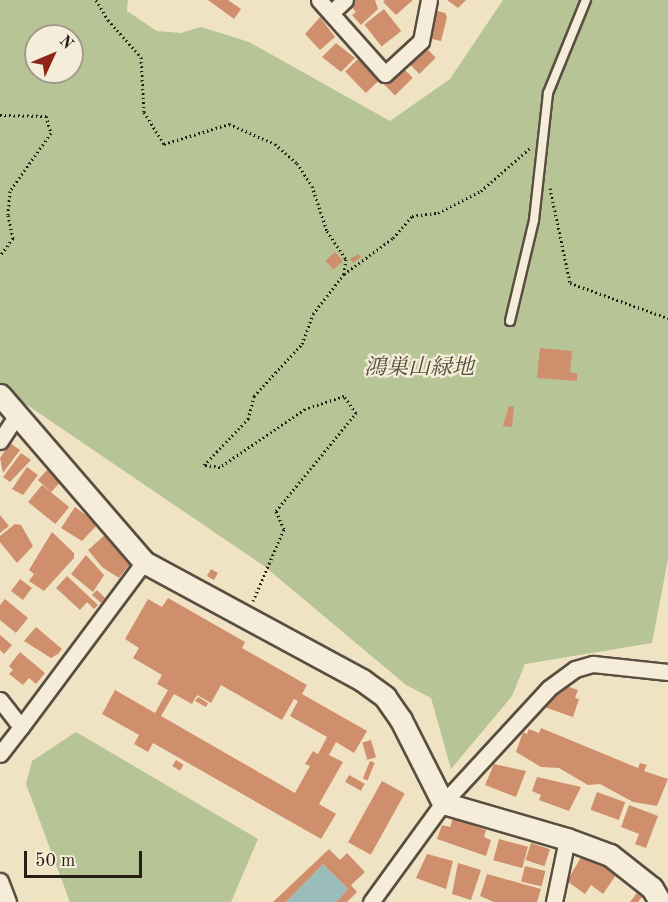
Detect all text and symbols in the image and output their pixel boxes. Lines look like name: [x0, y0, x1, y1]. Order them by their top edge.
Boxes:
north arrow: [24, 24, 84, 84]
text: N: [55, 33, 76, 53]
park label: 鴻巣山緑地: [364, 356, 474, 382]
scale bar: [27, 839, 146, 877]
text: 50 m: [35, 852, 75, 870]

